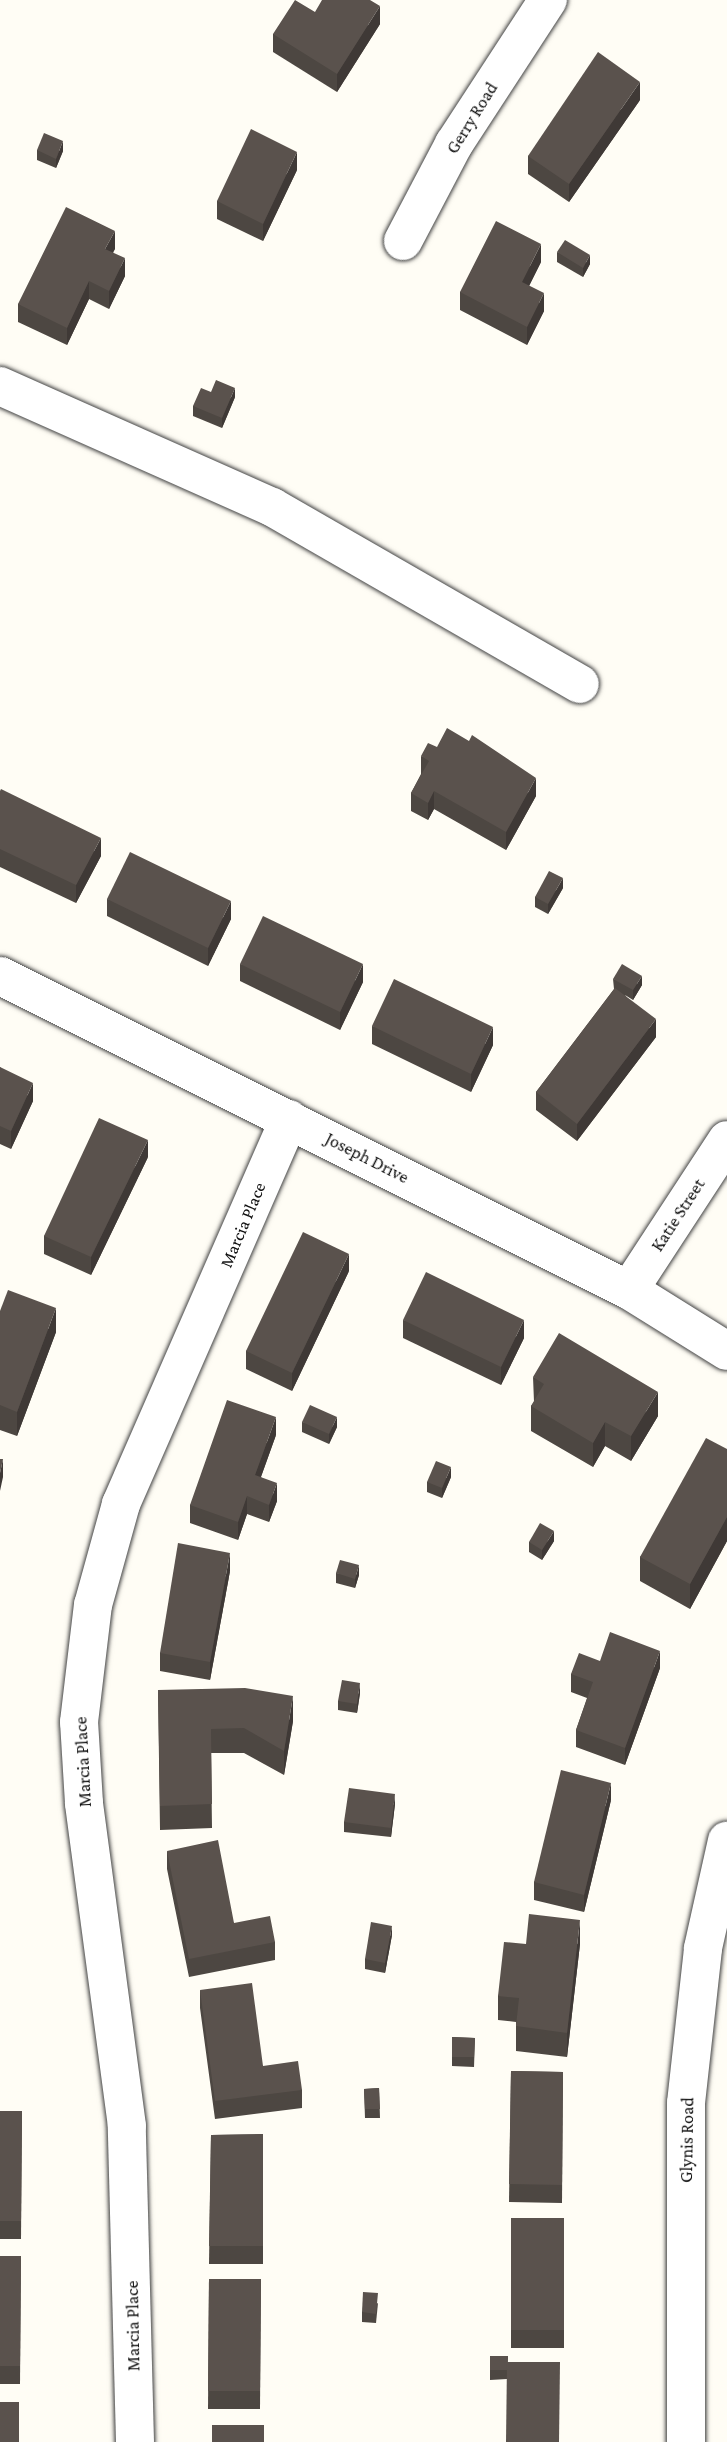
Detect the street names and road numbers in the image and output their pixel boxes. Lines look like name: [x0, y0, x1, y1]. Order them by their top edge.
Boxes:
street label: Gerry Road: [442, 78, 502, 158]
street label: Joseph Drive: [322, 1128, 412, 1188]
street label: Katie Street: [646, 1174, 710, 1256]
street label: Marcia Place: [215, 1179, 271, 1271]
street label: Marcia Place: [70, 1716, 96, 1808]
street label: Glynis Road: [675, 2097, 699, 2183]
street label: Marcia Place: [121, 2281, 145, 2371]

